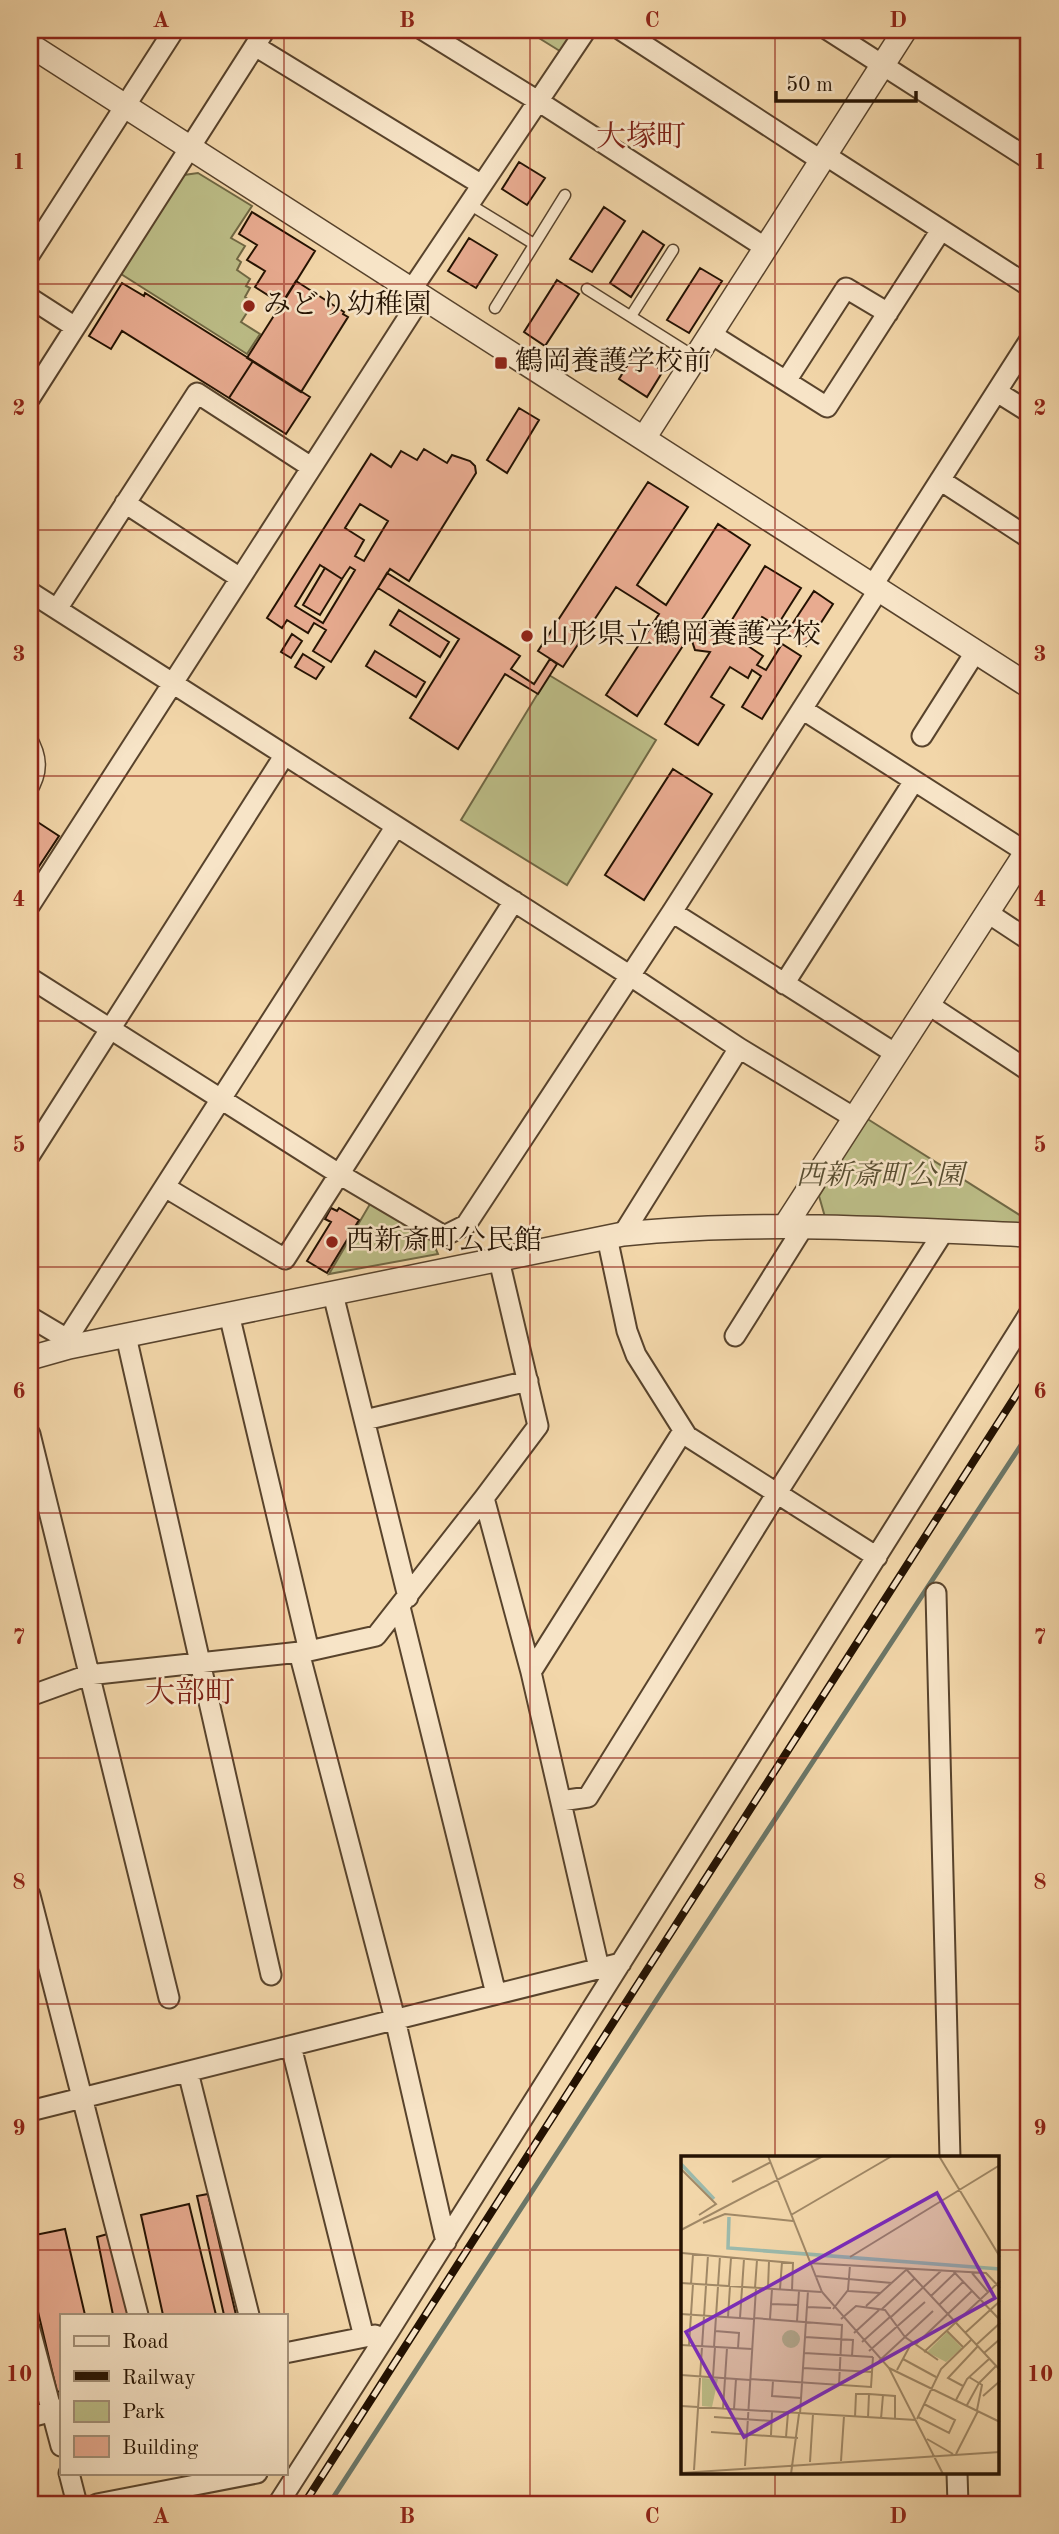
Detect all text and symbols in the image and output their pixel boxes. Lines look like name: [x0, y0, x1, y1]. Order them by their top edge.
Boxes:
text: A: [152, 9, 170, 32]
text: B: [399, 9, 415, 32]
text: C: [644, 9, 660, 32]
text: D: [889, 9, 907, 32]
scale bar: [776, 60, 916, 104]
text: 50 m: [786, 75, 833, 96]
district label: 大塚町: [596, 120, 686, 153]
text: 1: [12, 151, 26, 174]
text: 1: [1033, 151, 1047, 174]
place label: みどり幼稚園: [263, 289, 431, 320]
marker: みどり幼稚園: [241, 298, 257, 314]
place label: 鶴岡養護学校前: [515, 346, 711, 377]
marker: 鶴岡養護学校前: [493, 355, 509, 371]
text: 2: [12, 397, 26, 420]
text: 2: [1033, 397, 1047, 420]
place label: 山形県立鶴岡養護学校: [541, 619, 821, 650]
marker: 山形県立鶴岡養護学校: [519, 628, 535, 644]
text: 3: [12, 643, 26, 666]
text: 3: [1033, 643, 1047, 666]
text: 4: [12, 888, 26, 911]
text: 4: [1033, 888, 1047, 911]
text: 5: [12, 1134, 26, 1157]
text: 5: [1033, 1134, 1047, 1157]
park label: 西新斎町公園: [796, 1160, 968, 1191]
place label: 西新斎町公民館: [346, 1225, 542, 1256]
marker: 西新斎町公民館: [324, 1234, 340, 1250]
text: 6: [12, 1380, 26, 1403]
text: 6: [1033, 1380, 1047, 1403]
text: 7: [12, 1626, 26, 1649]
text: 7: [1033, 1626, 1047, 1649]
district label: 大部町: [145, 1676, 235, 1709]
text: 8: [12, 1871, 26, 1894]
text: 8: [1033, 1871, 1047, 1894]
text: 9: [12, 2117, 26, 2140]
text: 9: [1033, 2117, 1047, 2140]
inset map: [681, 2156, 1000, 2474]
legend: [60, 2314, 287, 2474]
text: Road: [122, 2332, 169, 2353]
text: 10: [6, 2363, 32, 2386]
text: 10: [1027, 2363, 1053, 2386]
text: Railway: [122, 2368, 196, 2389]
text: Park: [122, 2402, 165, 2423]
text: Building: [122, 2438, 199, 2459]
text: A: [152, 2505, 170, 2528]
text: B: [399, 2505, 415, 2528]
text: C: [644, 2505, 660, 2528]
text: D: [889, 2505, 907, 2528]

